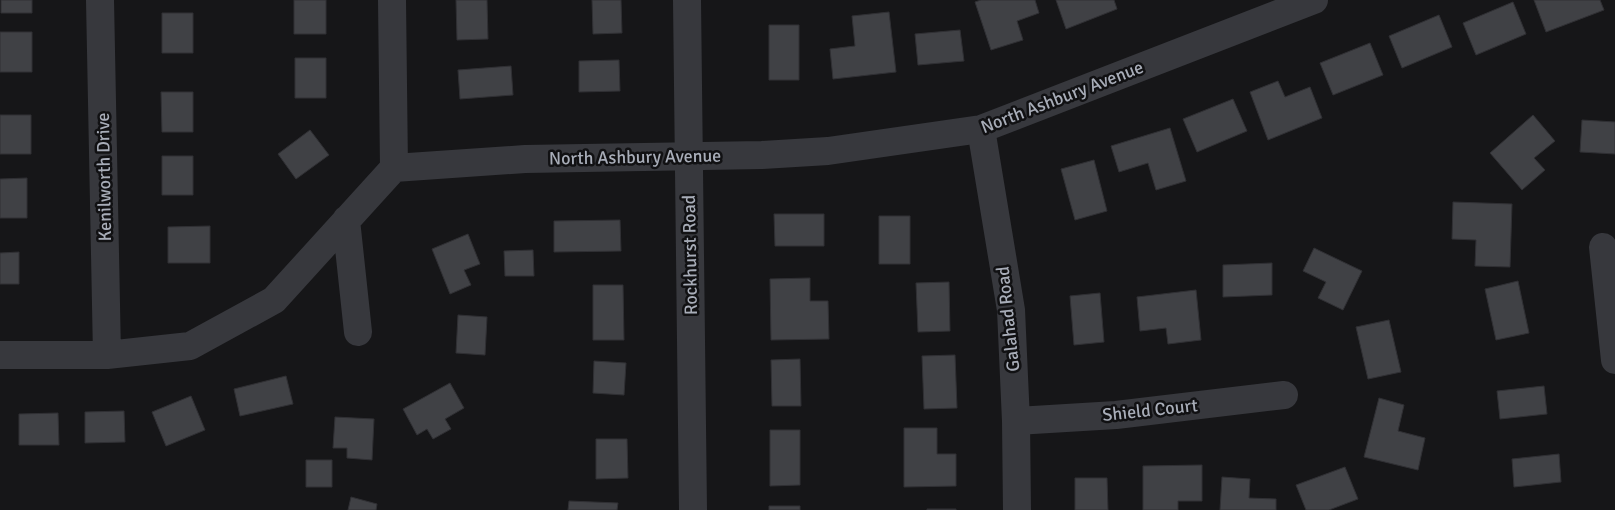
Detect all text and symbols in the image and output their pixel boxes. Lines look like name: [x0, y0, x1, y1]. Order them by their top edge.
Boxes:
street label: North Ashbury Avenue: [978, 56, 1146, 138]
street label: Kenilworth Drive: [92, 112, 116, 242]
street label: North Ashbury Avenue: [549, 144, 721, 170]
street label: Rockhurst Road: [678, 195, 702, 315]
street label: Galahad Road: [992, 265, 1024, 373]
street label: Shield Court: [1101, 394, 1199, 426]

